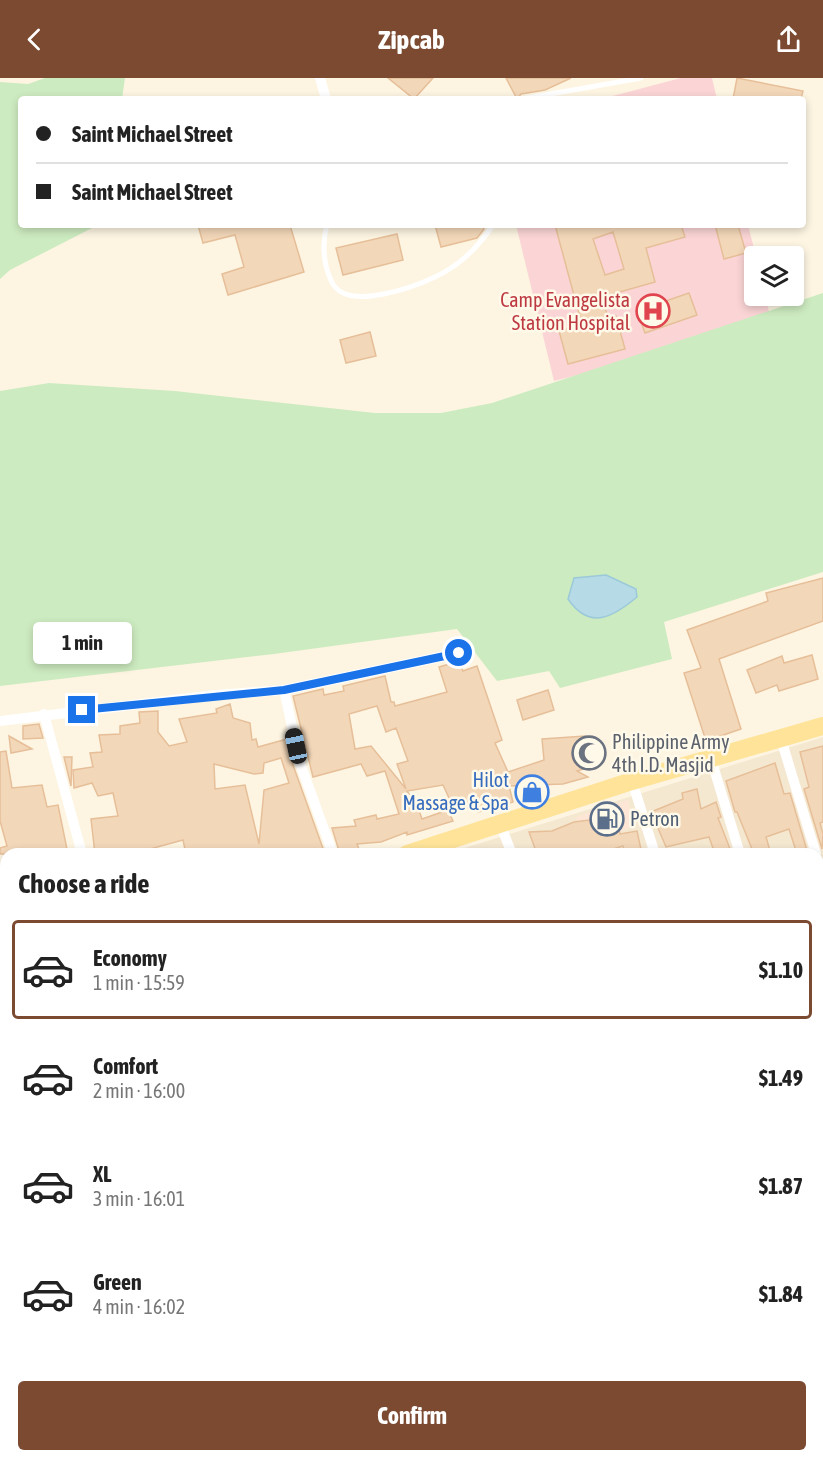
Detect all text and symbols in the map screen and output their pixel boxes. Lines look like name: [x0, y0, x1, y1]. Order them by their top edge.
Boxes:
icon: back: [18, 23, 51, 56]
icon: share: [772, 23, 805, 56]
text: Zipcab: [378, 24, 445, 55]
text: Saint Michael Street: [72, 121, 233, 147]
text: Saint Michael Street: [72, 179, 233, 205]
map controls: [744, 246, 804, 306]
button: layers: [744, 246, 804, 306]
place label: Camp Evangelista Station Hospital: [500, 288, 631, 334]
hospital icon: Camp Evangelista Station Hospital: [635, 293, 671, 329]
callout: 1 min: [32, 623, 132, 665]
text: 1 min: [62, 631, 103, 654]
route start: [445, 639, 472, 666]
route end: [68, 696, 95, 723]
car: [283, 727, 309, 765]
place label: Philippine Army 4th I.D. Masjid: [612, 730, 729, 776]
mosque icon: Philippine Army 4th I.D. Masjid: [571, 735, 607, 771]
place label: Hilot Massage & Spa: [403, 768, 509, 814]
shop icon: Hilot Massage & Spa: [514, 774, 550, 810]
fuel station icon: Petron: [589, 801, 625, 837]
place label: Petron: [630, 807, 679, 830]
text: Choose a ride: [18, 868, 150, 899]
icon: car: [21, 943, 75, 997]
text: Economy: [93, 945, 167, 971]
text: $1.10: [759, 957, 803, 983]
text: 1 min · 15:59: [93, 971, 185, 994]
icon: car: [21, 1051, 75, 1105]
text: Comfort: [93, 1053, 158, 1079]
text: $1.49: [759, 1065, 803, 1091]
text: 2 min · 16:00: [93, 1079, 185, 1102]
icon: car: [21, 1159, 75, 1213]
text: XL: [93, 1161, 111, 1187]
text: $1.87: [759, 1173, 803, 1199]
text: 3 min · 16:01: [93, 1187, 185, 1210]
icon: car: [21, 1267, 75, 1321]
text: Green: [93, 1269, 142, 1295]
text: $1.84: [759, 1281, 803, 1307]
text: 4 min · 16:02: [93, 1295, 185, 1318]
button: Confirm: [18, 1381, 806, 1450]

